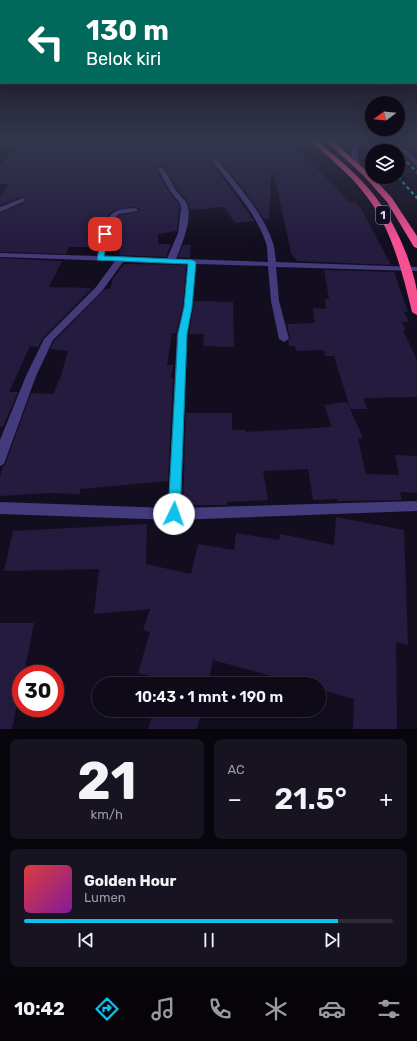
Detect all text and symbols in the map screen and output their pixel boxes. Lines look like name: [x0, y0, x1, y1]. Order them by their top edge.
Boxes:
text: 130 m: [86, 14, 169, 47]
icon: left: [20, 16, 72, 68]
text: Belok kiri: [86, 48, 161, 70]
north arrow: [365, 96, 405, 136]
map controls: [365, 96, 405, 184]
button: layers: [365, 144, 405, 184]
road number: 1: [376, 206, 390, 224]
pin: [88, 217, 122, 251]
icon: arrive: [94, 223, 116, 245]
position arrow: [153, 493, 195, 535]
speed limit sign: 30: [12, 665, 64, 717]
text: 10:43 · 1 mnt · 190 m: [135, 688, 283, 706]
text: 21: [77, 750, 137, 812]
text: AC: [228, 762, 245, 777]
text: 21.5°: [274, 781, 347, 817]
text: −: [228, 786, 242, 813]
text: +: [379, 786, 393, 813]
text: km/h: [91, 807, 123, 822]
text: Golden Hour: [84, 872, 176, 890]
text: Lumen: [84, 890, 126, 905]
icon: previous: [75, 929, 97, 951]
icon: pause: [198, 929, 220, 951]
icon: next: [321, 929, 343, 951]
icon: directions: [93, 995, 121, 1023]
icon: music: [149, 995, 177, 1023]
icon: phone: [206, 995, 234, 1023]
icon: climate: [262, 995, 290, 1023]
icon: car: [318, 995, 346, 1023]
icon: filters: [375, 995, 403, 1023]
text: 10:42: [14, 998, 65, 1020]

